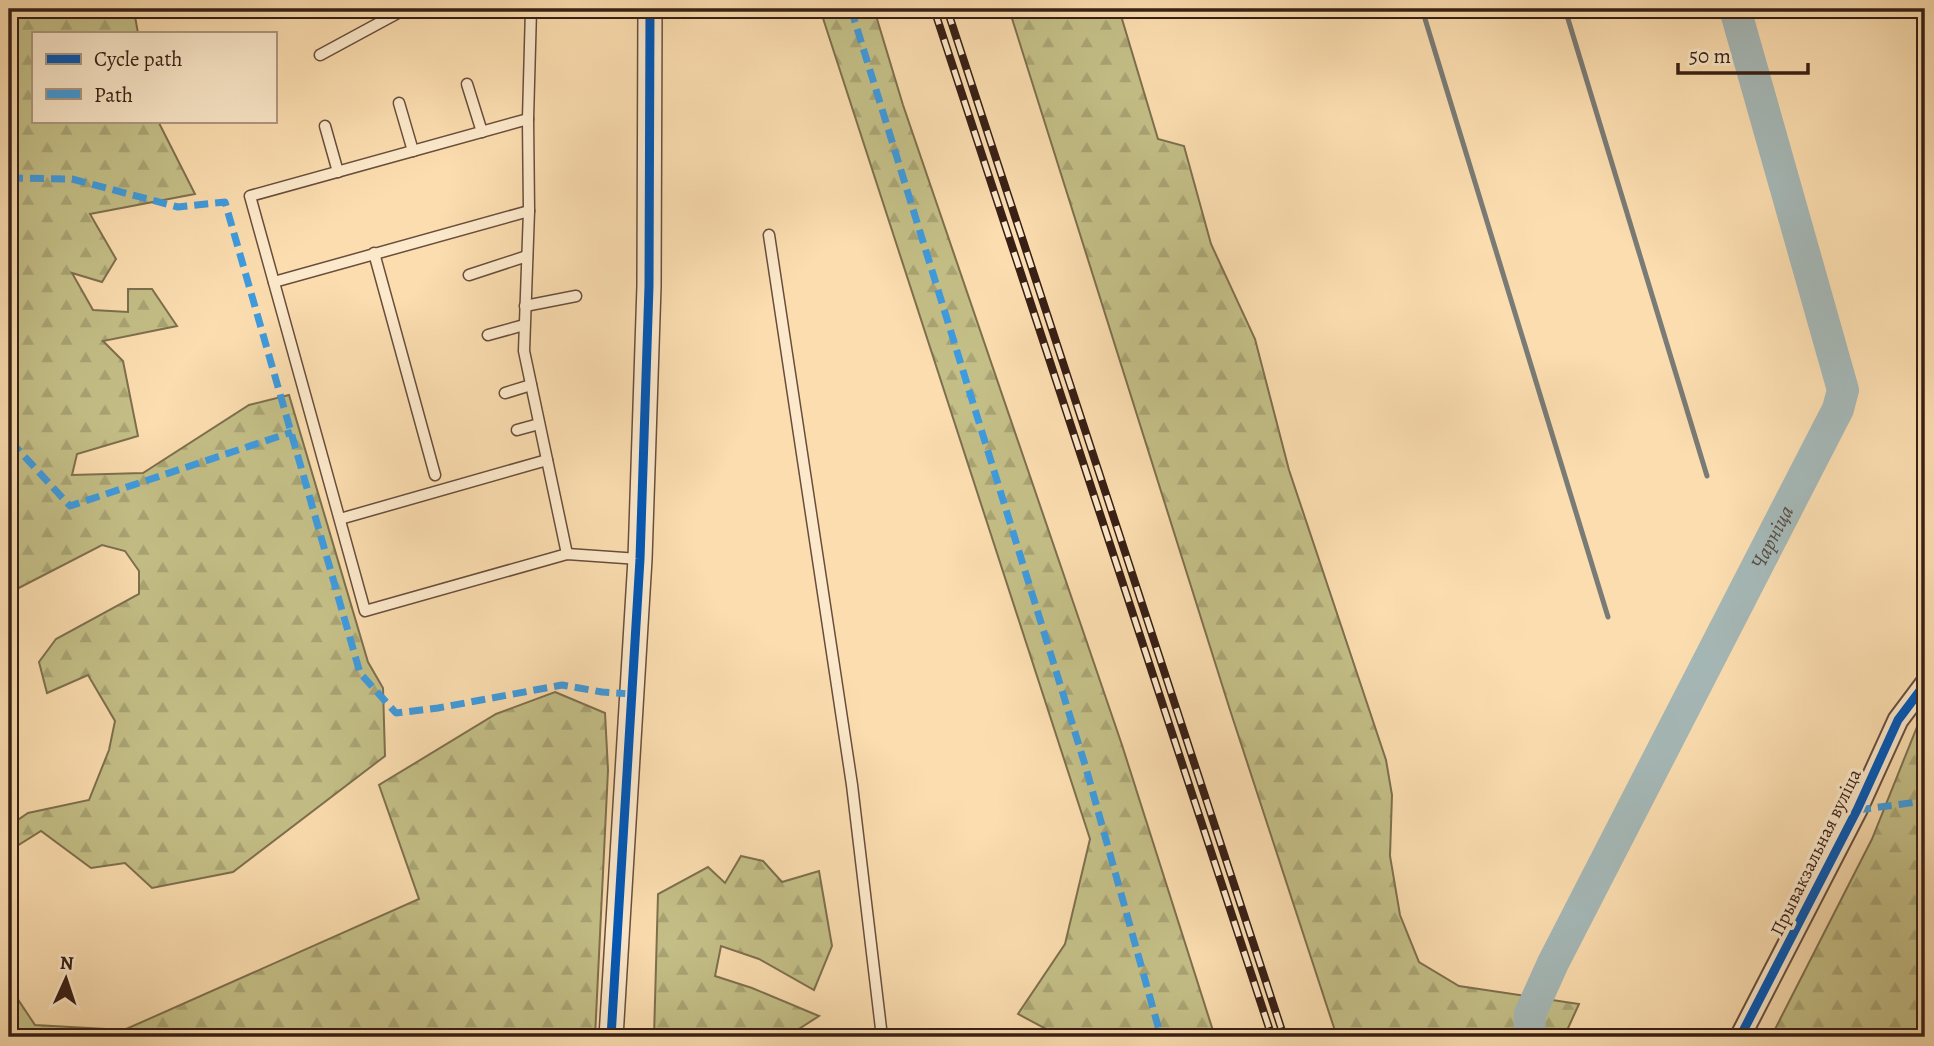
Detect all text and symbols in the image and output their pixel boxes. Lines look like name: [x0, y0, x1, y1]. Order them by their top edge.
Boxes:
legend: [32, 32, 276, 122]
scale bar: [1678, 32, 1808, 76]
text: 50 m: [1689, 42, 1731, 70]
text: Cycle path: [94, 45, 183, 73]
text: Path: [94, 81, 133, 109]
water label: Чарніца: [1744, 500, 1800, 574]
street label: Прывакзальная вуліца: [1764, 764, 1868, 940]
north arrow: [32, 944, 102, 1014]
text: N: [59, 950, 75, 976]

